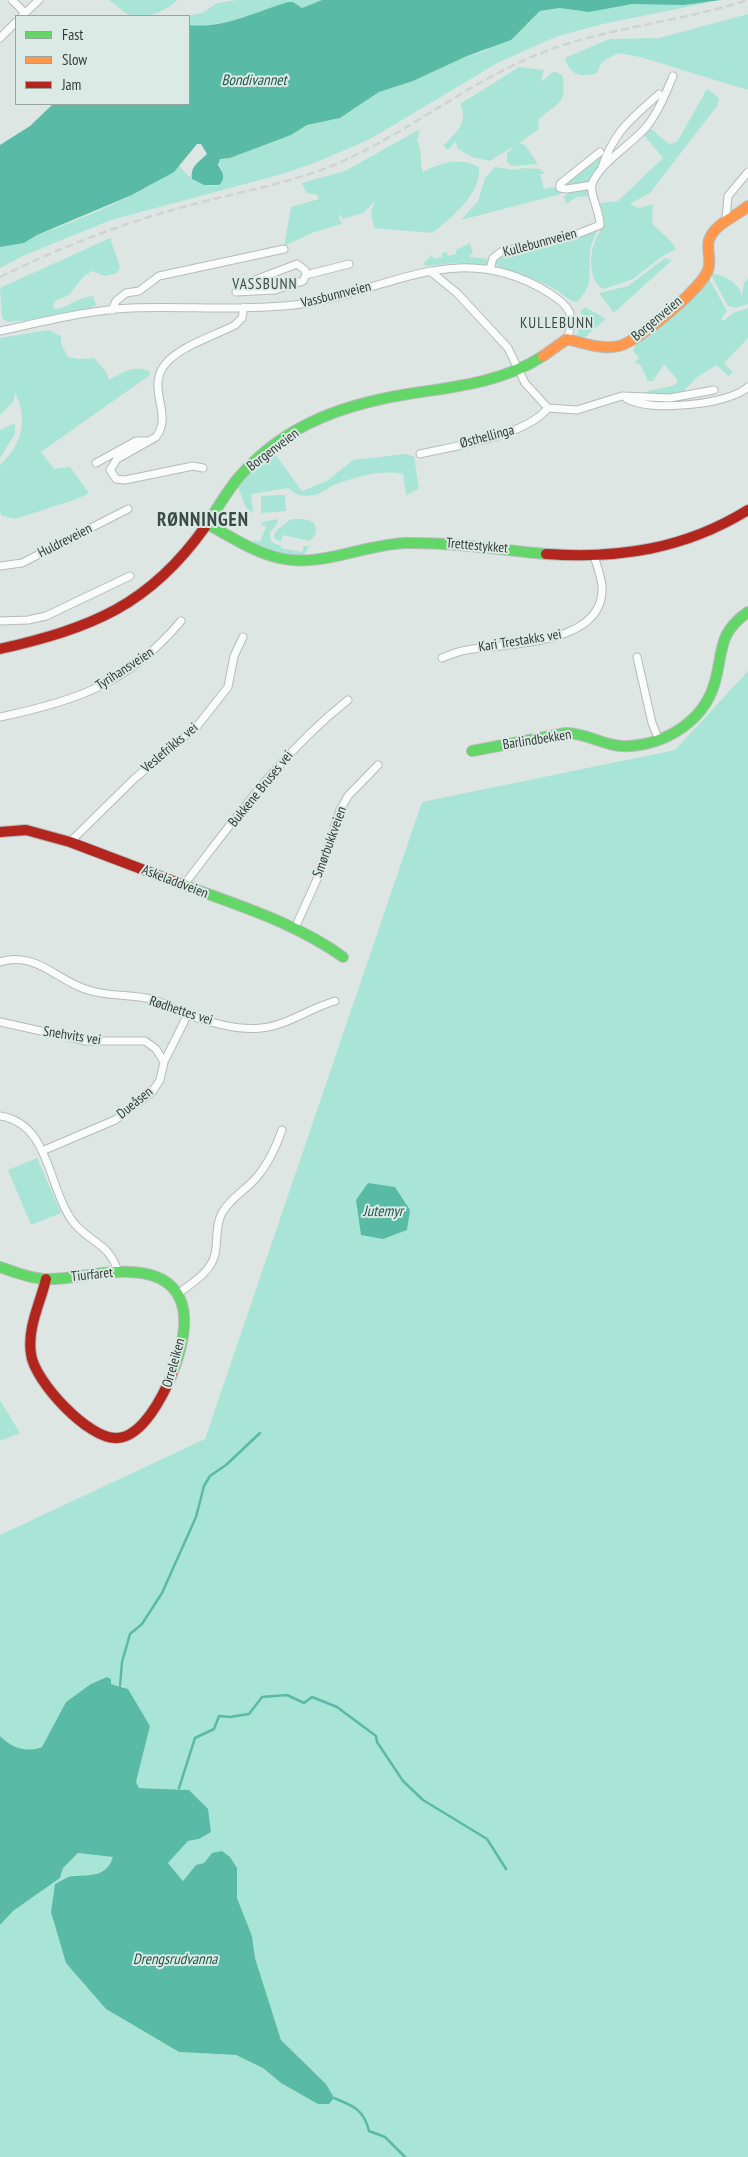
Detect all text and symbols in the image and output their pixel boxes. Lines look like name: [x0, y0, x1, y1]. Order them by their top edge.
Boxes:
legend: [15, 15, 190, 105]
text: Fast: [62, 25, 83, 44]
text: Slow: [62, 50, 87, 69]
water label: Bondivannet: [221, 72, 287, 90]
text: Jam: [62, 75, 81, 94]
street label: Kullebunnveien: [501, 225, 579, 261]
district label: VASSBUNN: [231, 276, 299, 294]
street label: Vassbunnveien: [299, 278, 373, 312]
street label: Borgenveien: [628, 293, 686, 345]
district label: KULLEBUNN: [519, 315, 595, 333]
street label: Østhellinga: [458, 422, 516, 452]
street label: Borgenveien: [244, 425, 302, 475]
district label: RØNNINGEN: [156, 510, 250, 532]
street label: Huldreveien: [35, 520, 95, 562]
street label: Trettestykket: [445, 535, 509, 557]
street label: Kari Trestakks vei: [477, 626, 563, 656]
street label: Tyrihansveien: [93, 644, 157, 694]
street label: Veslefrikks vei: [138, 720, 202, 776]
street label: Barlindbekken: [502, 726, 572, 754]
street label: Bukkene Bruses vei: [225, 748, 297, 830]
street label: Smørbukkveien: [309, 804, 351, 880]
street label: Askeladdveien: [140, 862, 210, 902]
street label: Rødhettes vei: [147, 993, 215, 1029]
street label: Snehvits vei: [42, 1023, 102, 1049]
street label: Dueåsen: [114, 1083, 156, 1123]
water label: Jutemyr: [363, 1203, 403, 1221]
street label: Tiurfaret: [70, 1264, 114, 1286]
street label: Orreleiken: [159, 1336, 189, 1390]
water label: Drengsrudvanna: [133, 1951, 217, 1969]

